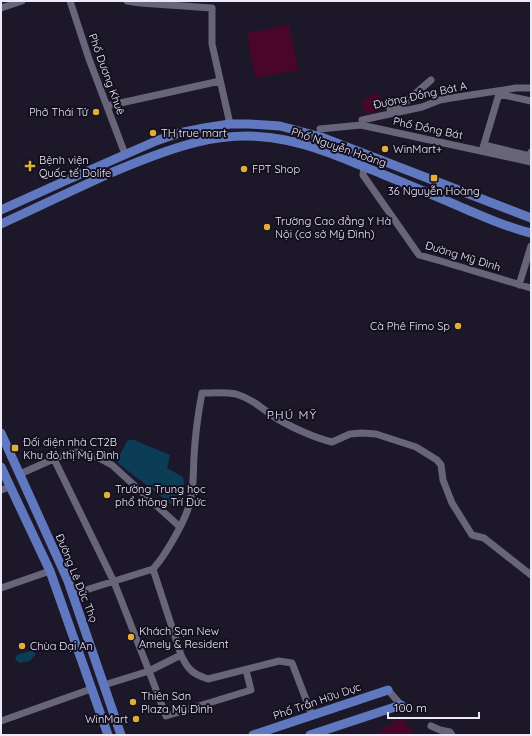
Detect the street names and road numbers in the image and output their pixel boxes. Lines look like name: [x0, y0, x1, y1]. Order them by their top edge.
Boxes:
street label: Phố Dương Khuê: [86, 31, 128, 117]
street label: Đường Đồng Bát A: [372, 78, 468, 112]
street label: Phố Đồng Bát: [392, 114, 464, 142]
street label: Phố Nguyễn Hoàng: [290, 124, 388, 170]
street label: Đường Mỹ Đình: [424, 238, 502, 274]
street label: Đường Lê Đức Thọ: [53, 532, 101, 625]
street label: Phố Trần Hữu Dực: [271, 679, 363, 723]

